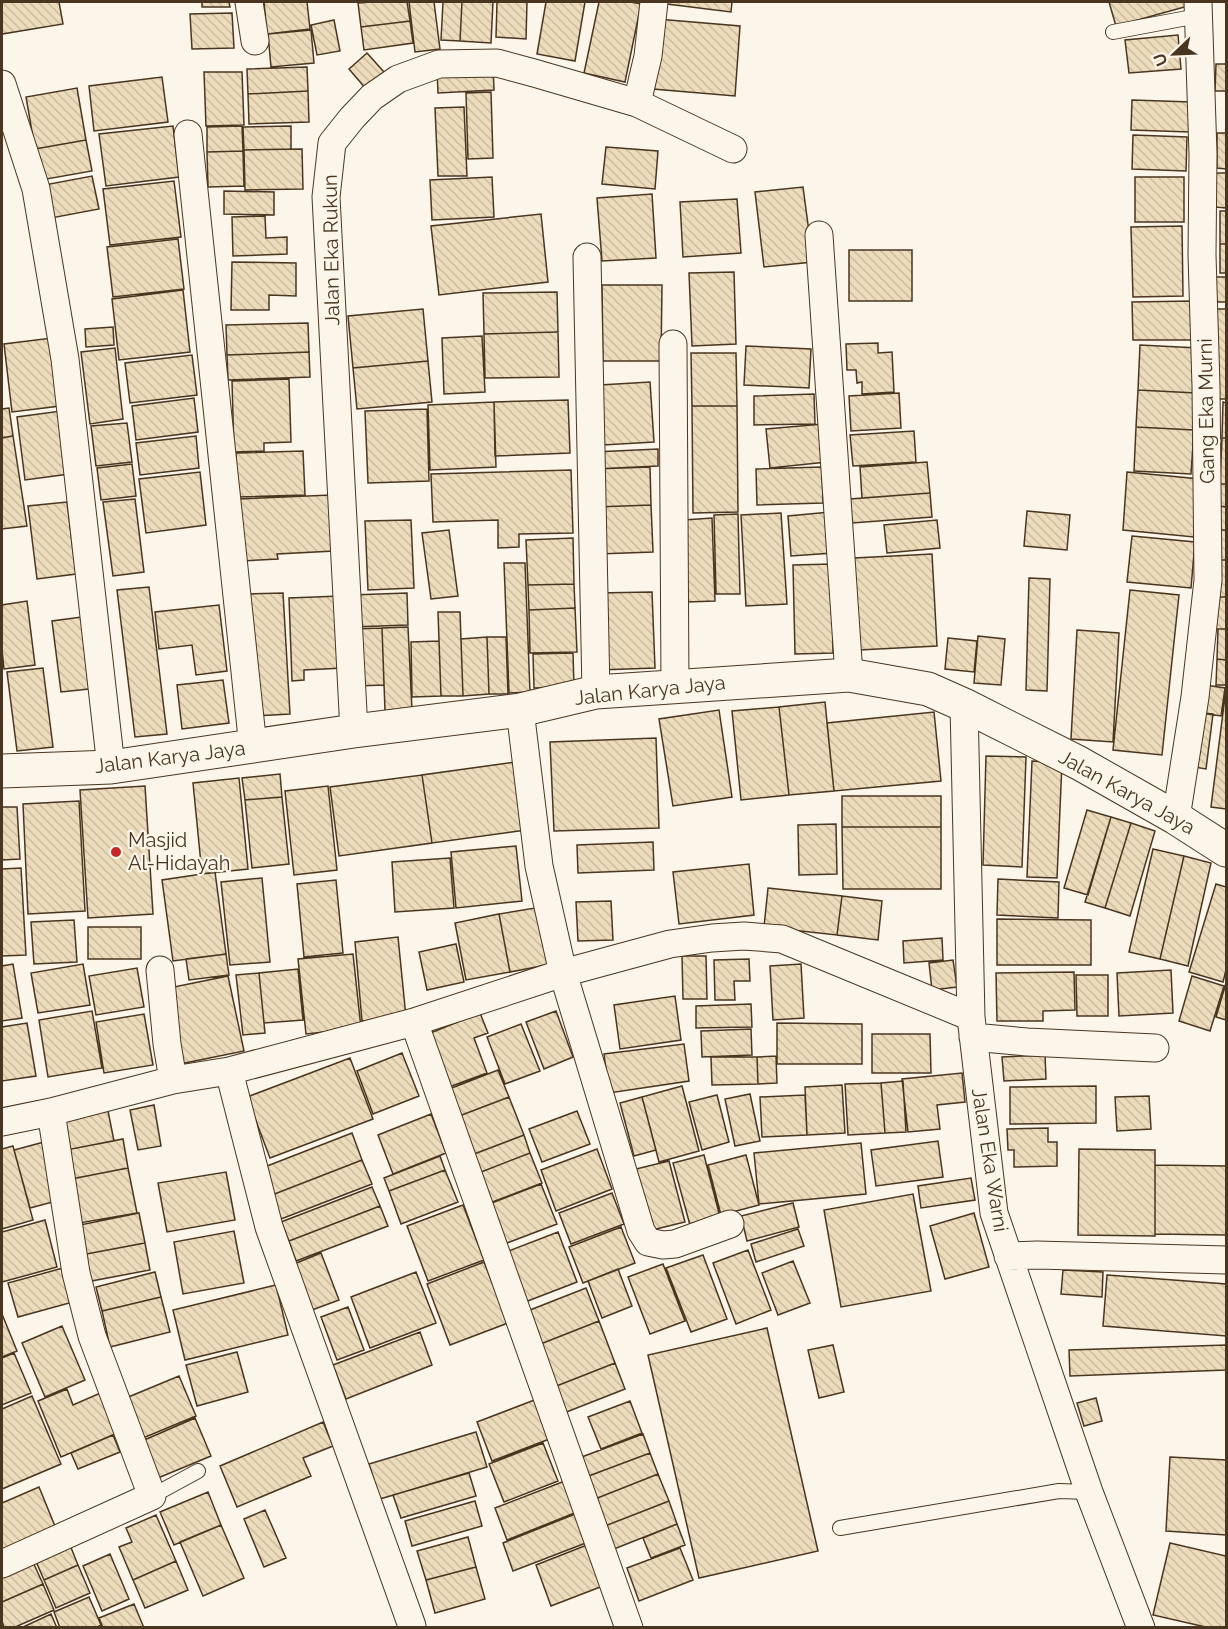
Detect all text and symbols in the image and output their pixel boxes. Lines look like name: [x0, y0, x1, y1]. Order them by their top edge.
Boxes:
north arrow: [1144, 24, 1204, 84]
text: U: [1150, 50, 1172, 69]
street label: Jalan Eka Rukun: [318, 174, 344, 326]
street label: Gang Eka Murni: [1193, 338, 1219, 484]
street label: Jalan Karya Jaya: [573, 670, 727, 710]
street label: Jalan Karya Jaya: [93, 736, 247, 778]
street label: Jalan Karya Jaya: [1055, 745, 1199, 839]
place label: Masjid Al-Hidayah: [128, 828, 230, 875]
marker: Masjid Al-Hidayah: [109, 845, 123, 859]
street label: Jalan Eka Warni: [967, 1086, 1013, 1234]

